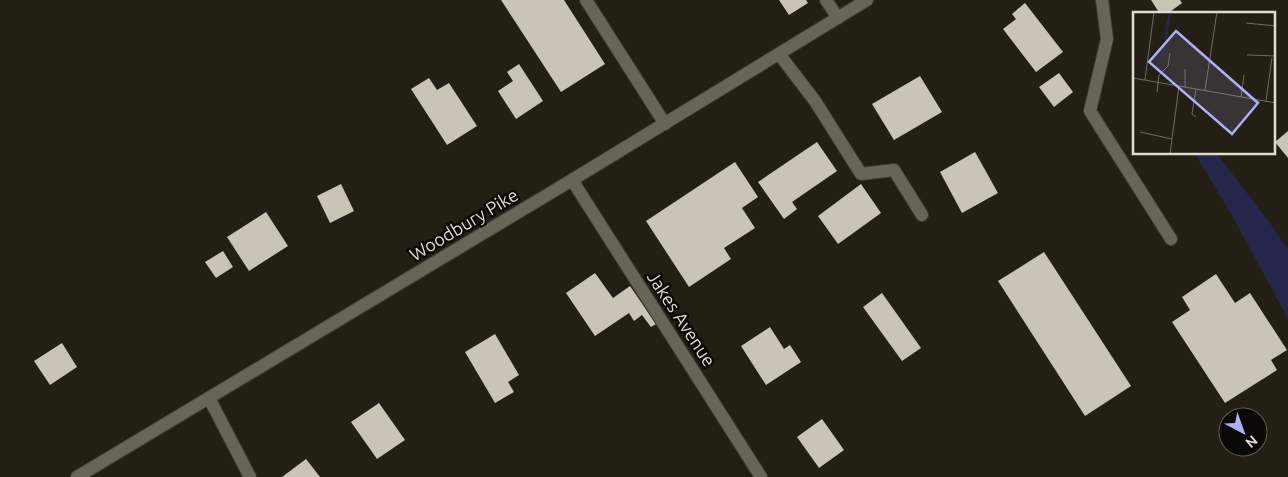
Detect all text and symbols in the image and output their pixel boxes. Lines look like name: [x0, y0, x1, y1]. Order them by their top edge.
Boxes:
inset map: [1133, 12, 1276, 155]
street label: Woodbury Pike: [406, 184, 521, 264]
street label: Jakes Avenue: [644, 267, 720, 370]
north arrow: [1218, 407, 1268, 457]
text: N: [1242, 432, 1261, 451]

